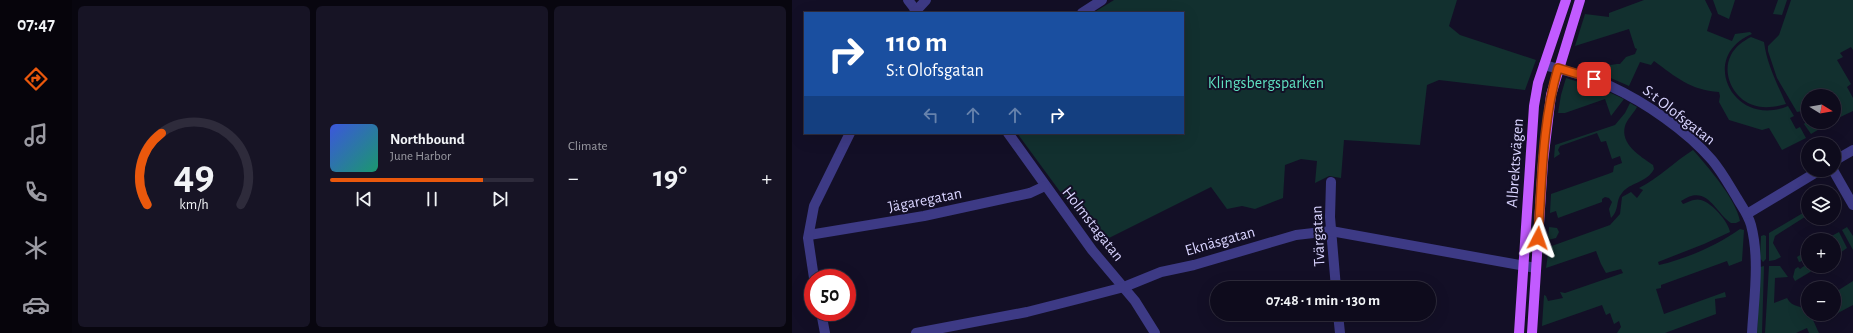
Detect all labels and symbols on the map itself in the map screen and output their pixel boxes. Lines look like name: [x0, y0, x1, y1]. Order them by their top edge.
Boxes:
pin: [1577, 62, 1611, 96]
park label: Klingsbergsparken: [1208, 75, 1324, 91]
street label: S:t Olofsgatan: [1640, 82, 1718, 148]
north arrow: [1801, 89, 1841, 129]
street label: Albrektsvägen: [1504, 118, 1526, 208]
street label: Holmstagatan: [1059, 184, 1127, 264]
street label: Jägaregatan: [887, 185, 963, 215]
street label: Tvärgatan: [1308, 205, 1328, 267]
position arrow: [1517, 217, 1559, 259]
street label: Eknäsgatan: [1183, 223, 1257, 259]
speed limit sign: 50: [804, 269, 856, 321]

